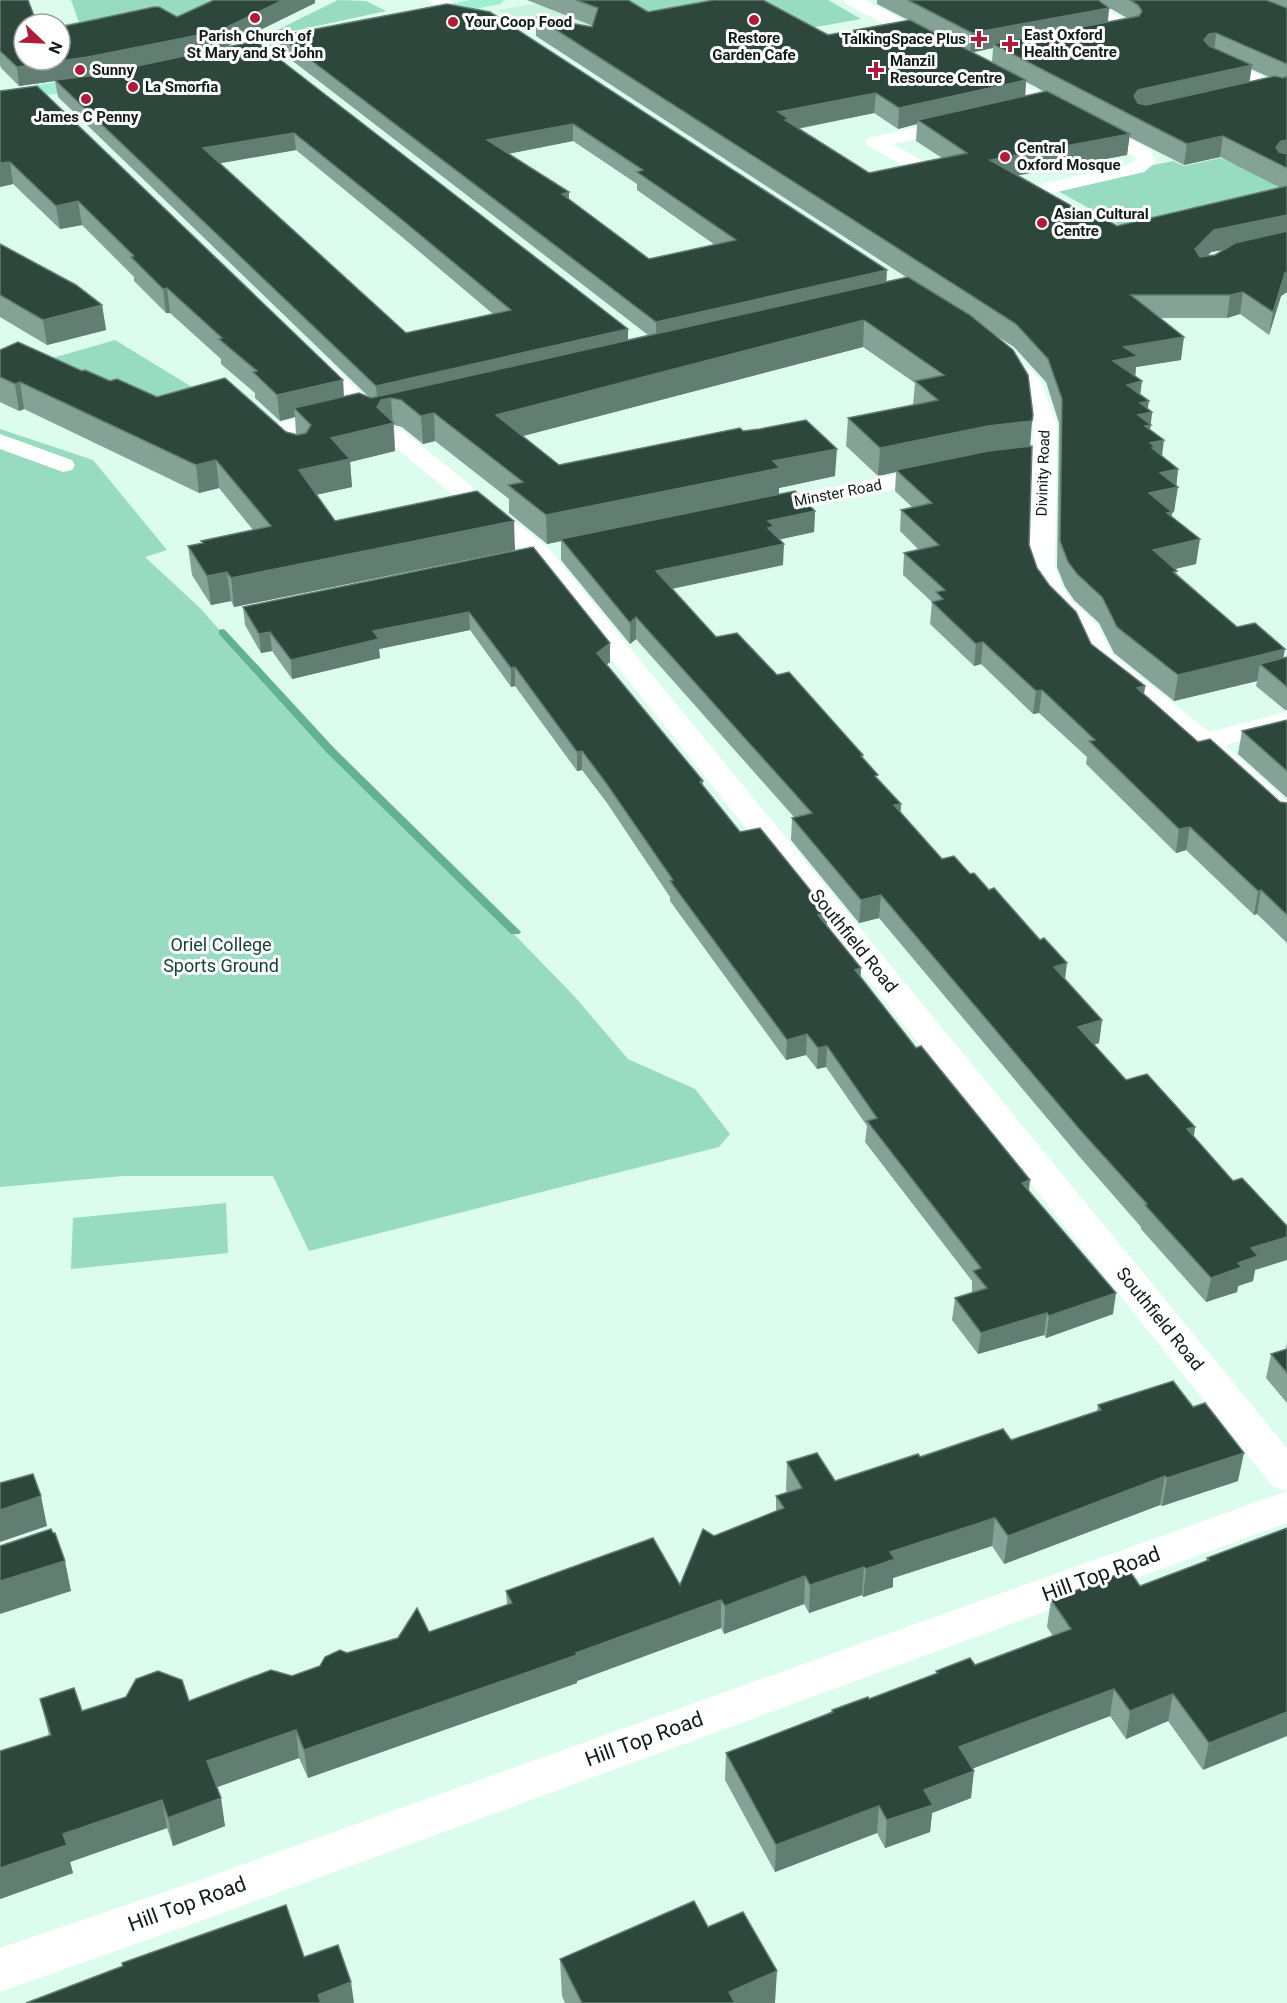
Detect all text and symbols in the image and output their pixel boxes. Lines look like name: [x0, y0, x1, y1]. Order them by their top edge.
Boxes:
marker: Parish Church of St Mary and St John: [248, 11, 262, 25]
north arrow: [12, 12, 72, 72]
place label: Your Coop Food: [465, 13, 572, 31]
marker: Restore Garden Cafe: [747, 13, 761, 27]
marker: Your Coop Food: [446, 15, 460, 29]
place label: East Oxford Health Centre: [1024, 26, 1117, 61]
place label: Parish Church of St Mary and St John: [187, 27, 323, 62]
place label: Restore Garden Cafe: [712, 29, 796, 64]
place label: TalkingSpace Plus: [842, 30, 966, 48]
marker: TalkingSpace Plus: [970, 30, 988, 48]
marker: East Oxford Health Centre: [1001, 35, 1019, 53]
text: N: [44, 39, 66, 57]
place label: Manzil Resource Centre: [890, 52, 1002, 87]
place label: Sunny: [92, 61, 134, 79]
marker: Manzil Resource Centre: [867, 61, 885, 79]
marker: Sunny: [73, 63, 87, 77]
place label: La Smorfia: [145, 78, 218, 96]
marker: La Smorfia: [126, 80, 140, 94]
marker: James C Penny: [79, 92, 93, 106]
place label: James C Penny: [34, 108, 139, 126]
place label: Central Oxford Mosque: [1017, 139, 1121, 174]
marker: Central Oxford Mosque: [998, 150, 1012, 164]
place label: Asian Cultural Centre: [1054, 205, 1149, 240]
marker: Asian Cultural Centre: [1035, 216, 1049, 230]
street label: Divinity Road: [1032, 429, 1054, 517]
street label: Minster Road: [793, 476, 883, 510]
street label: Southfield Road: [806, 885, 902, 996]
park label: Oriel College Sports Ground: [163, 934, 279, 976]
street label: Southfield Road: [1112, 1263, 1208, 1374]
street label: Hill Top Road: [1039, 1542, 1163, 1606]
street label: Hill Top Road: [582, 1707, 706, 1771]
street label: Hill Top Road: [125, 1872, 249, 1936]

